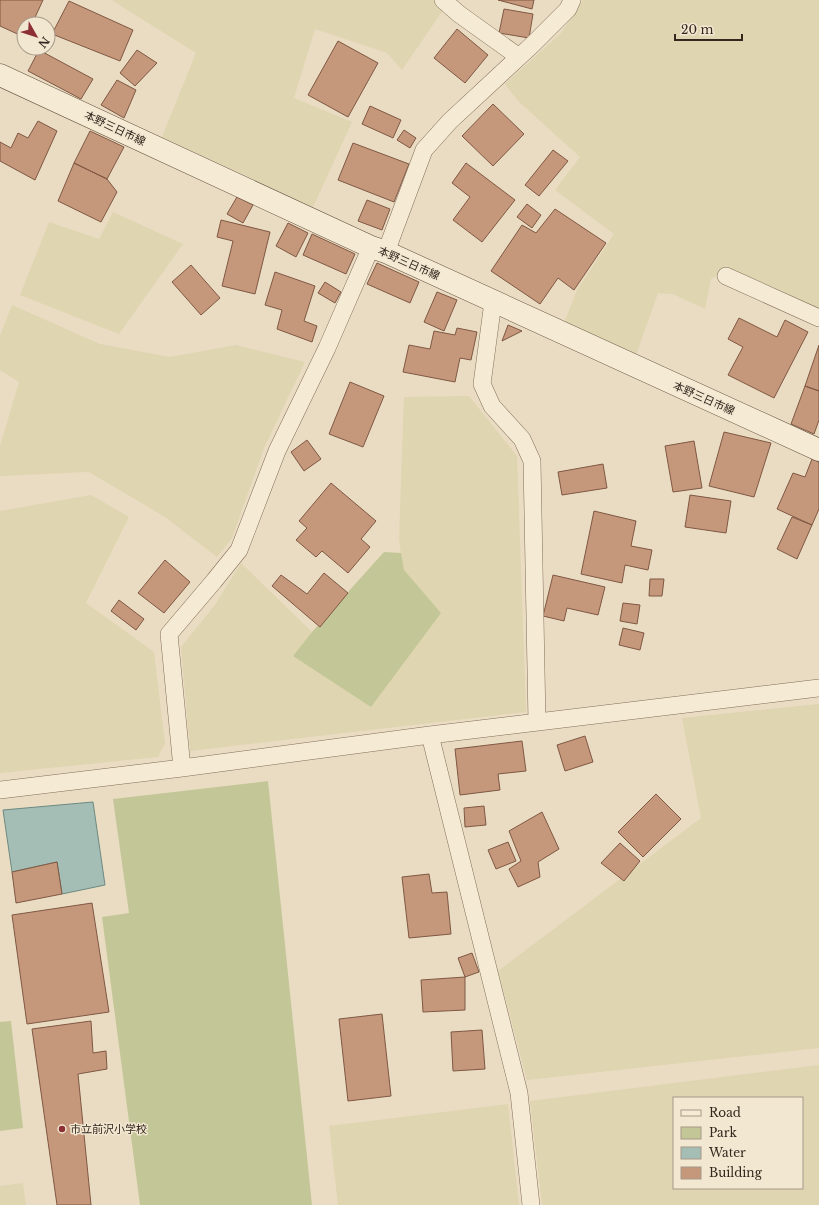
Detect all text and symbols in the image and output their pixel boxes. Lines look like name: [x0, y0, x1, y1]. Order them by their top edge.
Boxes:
north arrow: [16, 16, 56, 56]
scale bar: [675, 16, 742, 42]
text: 20 m: [681, 22, 713, 37]
text: N: [35, 34, 52, 51]
street label: 本野三日市線: [82, 108, 148, 148]
street label: 本野三日市線: [376, 243, 442, 283]
street label: 本野三日市線: [671, 378, 737, 418]
legend: [673, 1097, 803, 1189]
text: Road: [709, 1105, 741, 1120]
place label: 市立前沢小学校: [70, 1122, 147, 1136]
marker: 市立前沢小学校: [57, 1124, 67, 1134]
text: Park: [709, 1125, 737, 1140]
text: Water: [708, 1145, 746, 1160]
text: Building: [709, 1165, 763, 1180]

